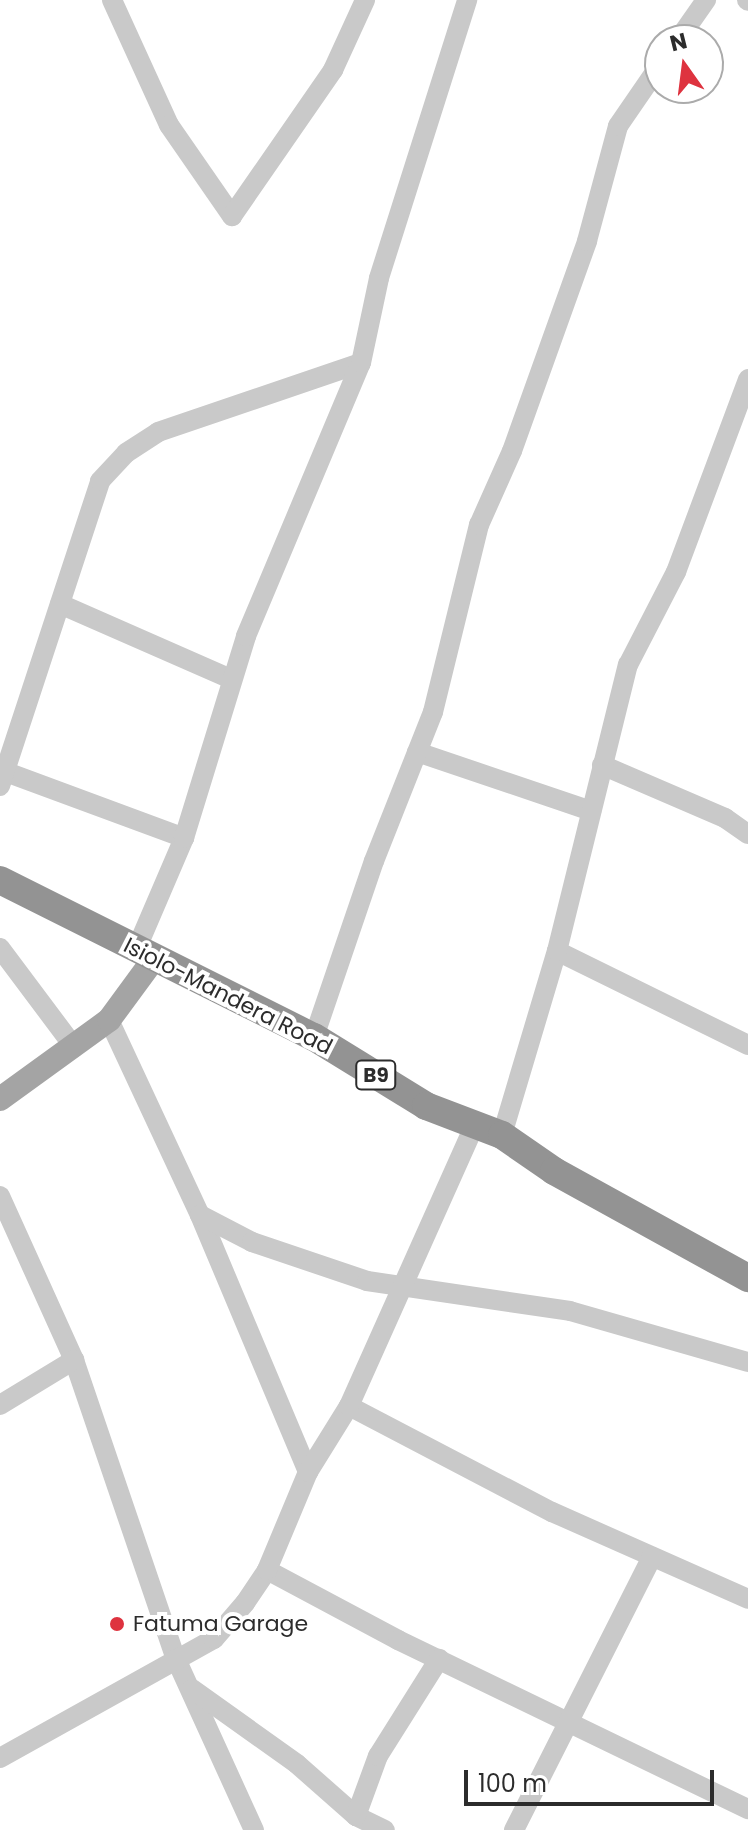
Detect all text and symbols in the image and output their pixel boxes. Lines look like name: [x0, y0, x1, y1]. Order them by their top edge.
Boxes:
north arrow: [644, 24, 724, 104]
text: N: [667, 25, 690, 59]
street label: Isiolo-Mandera Road: [119, 932, 337, 1060]
road number: B9: [354, 1059, 398, 1091]
place label: Fatuma Garage: [133, 1611, 308, 1637]
marker: Fatuma Garage: [108, 1615, 126, 1633]
scale bar: [468, 1754, 718, 1804]
text: 100 m: [478, 1767, 547, 1800]

